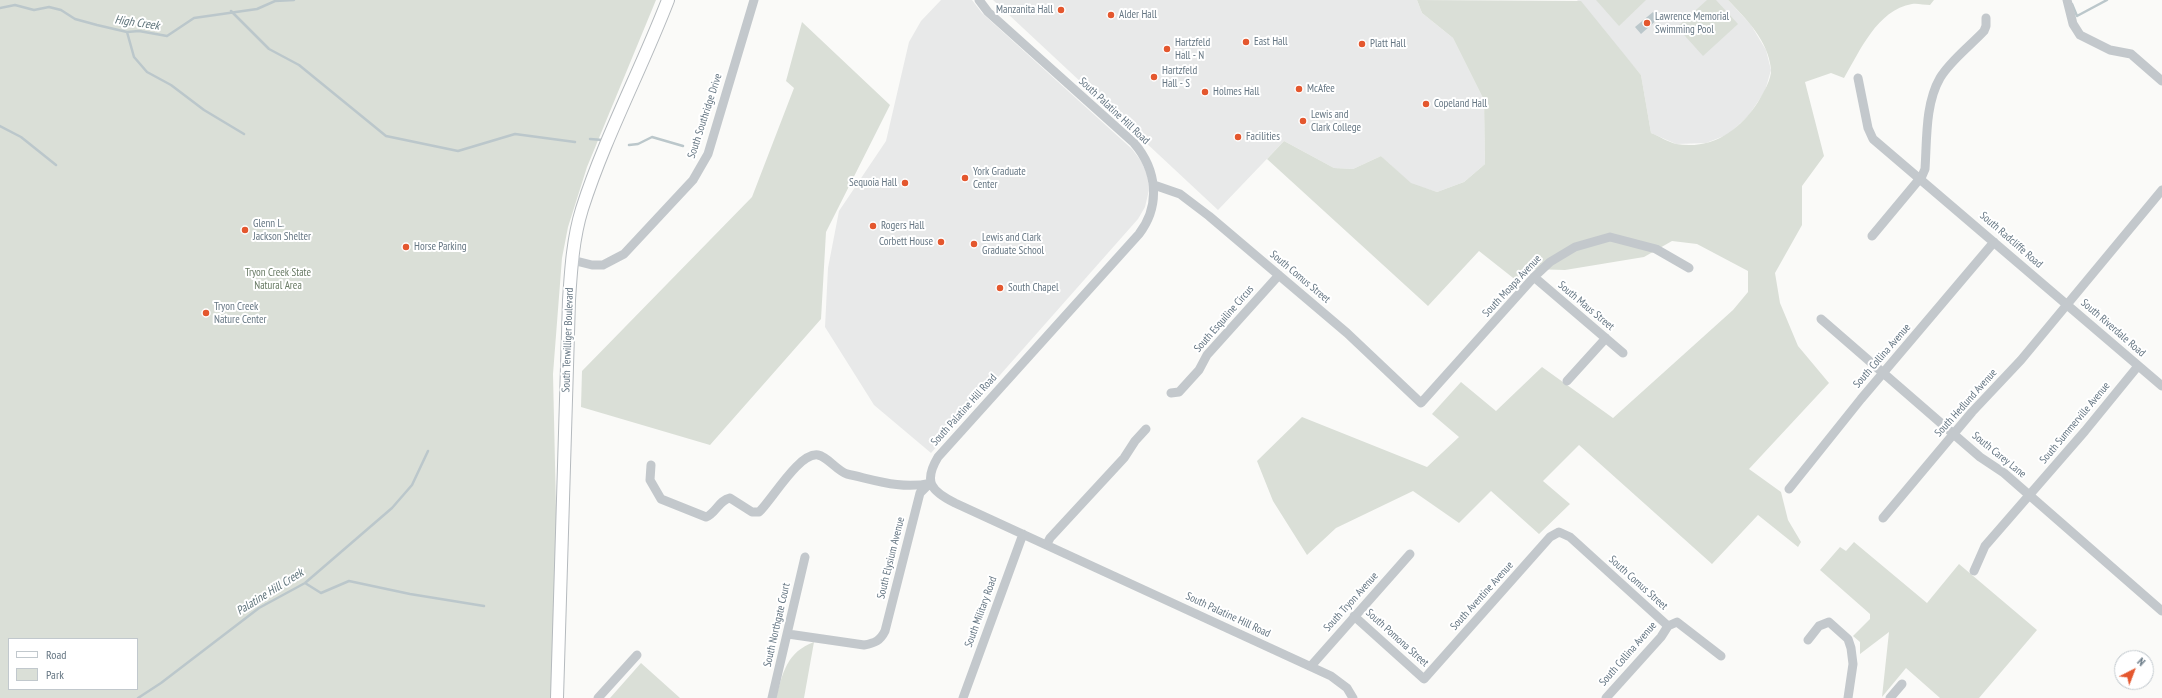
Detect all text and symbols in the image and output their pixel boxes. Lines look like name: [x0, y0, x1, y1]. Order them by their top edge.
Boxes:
place label: Manzanita Hall: [996, 3, 1053, 17]
marker: Manzanita Hall: [1056, 5, 1066, 15]
place label: Alder Hall: [1119, 8, 1157, 22]
marker: Alder Hall: [1106, 10, 1116, 20]
place label: Lawrence Memorial Swimming Pool: [1655, 10, 1729, 36]
water label: High Creek: [114, 13, 160, 33]
marker: Lawrence Memorial Swimming Pool: [1642, 18, 1652, 28]
place label: East Hall: [1254, 35, 1288, 49]
place label: Hartzfeld Hall - N: [1175, 36, 1210, 62]
marker: East Hall: [1241, 37, 1251, 47]
place label: Platt Hall: [1370, 37, 1406, 51]
marker: Platt Hall: [1357, 39, 1367, 49]
marker: Hartzfeld Hall - N: [1162, 44, 1172, 54]
place label: Hartzfeld Hall - S: [1162, 64, 1197, 90]
street label: South Southridge Drive: [685, 72, 725, 160]
marker: Hartzfeld Hall - S: [1149, 72, 1159, 82]
street label: South Palatine Hill Road: [1076, 75, 1152, 147]
place label: McAfee: [1307, 82, 1335, 96]
marker: McAfee: [1294, 84, 1304, 94]
place label: Holmes Hall: [1213, 85, 1259, 99]
marker: Holmes Hall: [1200, 87, 1210, 97]
place label: Copeland Hall: [1434, 97, 1487, 111]
marker: Copeland Hall: [1421, 99, 1431, 109]
place label: Lewis and Clark College: [1311, 108, 1361, 134]
marker: Lewis and Clark College: [1298, 116, 1308, 126]
place label: Facilities: [1246, 130, 1280, 144]
marker: Facilities: [1233, 132, 1243, 142]
place label: York Graduate Center: [973, 165, 1026, 191]
marker: York Graduate Center: [960, 173, 970, 183]
place label: Sequoia Hall: [849, 176, 897, 190]
marker: Sequoia Hall: [900, 178, 910, 188]
street label: South Radcliffe Road: [1977, 209, 2045, 271]
place label: Glenn L. Jackson Shelter: [253, 217, 311, 243]
place label: Rogers Hall: [881, 219, 924, 233]
marker: Rogers Hall: [868, 221, 878, 231]
marker: Glenn L. Jackson Shelter: [240, 225, 250, 235]
place label: Lewis and Clark Graduate School: [982, 231, 1044, 257]
place label: Corbett House: [879, 235, 933, 249]
marker: Corbett House: [936, 237, 946, 247]
marker: Lewis and Clark Graduate School: [969, 239, 979, 249]
place label: Horse Parking: [414, 240, 467, 254]
marker: Horse Parking: [401, 242, 411, 252]
street label: South Comus Street: [1267, 248, 1333, 306]
street label: South Moapa Avenue: [1480, 252, 1544, 320]
park label: Tryon Creek State Natural Area: [245, 266, 311, 292]
street label: South Maus Street: [1555, 279, 1617, 333]
place label: South Chapel: [1008, 281, 1059, 295]
marker: South Chapel: [995, 283, 1005, 293]
street label: South Esquiline Circus: [1191, 283, 1257, 355]
street label: South Terwilliger Boulevard: [560, 287, 576, 393]
street label: South Riverdale Road: [2078, 296, 2148, 360]
place label: Tryon Creek Nature Center: [214, 300, 267, 326]
marker: Tryon Creek Nature Center: [201, 308, 211, 318]
street label: South Collina Avenue: [1851, 321, 1913, 391]
street label: South Hedlund Avenue: [1932, 366, 2000, 440]
street label: South Palatine Hill Road: [928, 371, 1000, 449]
street label: South Summerville Avenue: [2037, 380, 2113, 466]
street label: South Carey Lane: [1969, 429, 2029, 481]
street label: South Elysium Avenue: [874, 516, 908, 600]
street label: South Comus Street: [1606, 553, 1670, 613]
street label: South Aventine Avenue: [1448, 559, 1516, 633]
water label: Palatine Hill Creek: [234, 566, 306, 618]
street label: South Tryon Avenue: [1321, 570, 1381, 634]
street label: South Military Road: [962, 575, 1000, 649]
street label: South Northgate Court: [761, 582, 793, 668]
street label: South Palatine Hill Road: [1183, 590, 1273, 640]
street label: South Pomona Street: [1363, 606, 1431, 670]
street label: South Collina Avenue: [1597, 619, 1659, 689]
legend: [8, 638, 138, 690]
text: Road: [46, 647, 66, 662]
north arrow: [2114, 650, 2154, 690]
text: N: [2134, 655, 2148, 669]
text: Park: [46, 667, 64, 682]

